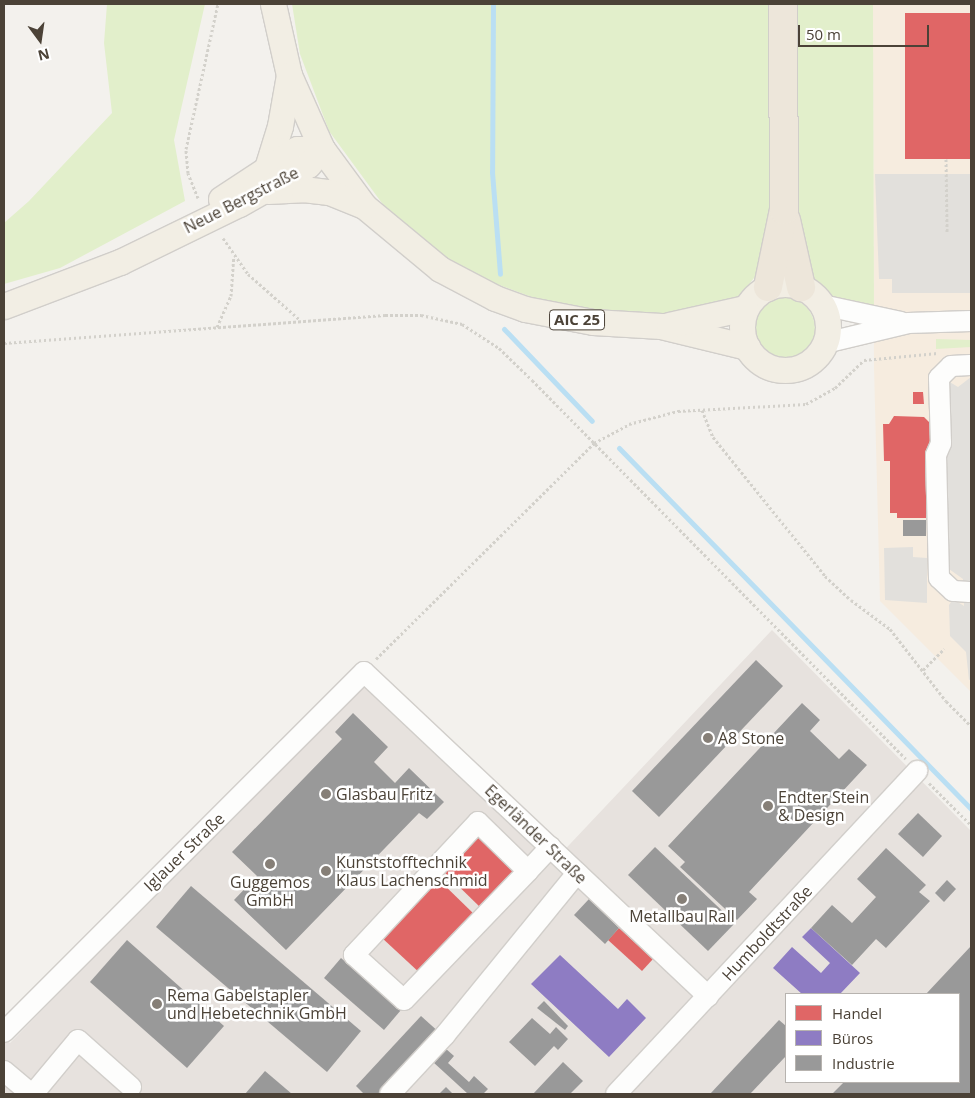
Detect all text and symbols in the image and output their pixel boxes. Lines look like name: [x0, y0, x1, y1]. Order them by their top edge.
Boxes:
north arrow: [15, 15, 65, 65]
scale bar: [800, 15, 931, 47]
text: 50 m: [806, 24, 841, 44]
text: N: [36, 44, 52, 66]
street label: Neue Bergstraße: [180, 163, 302, 237]
road number: AIC 25: [548, 308, 606, 332]
place label: A8 Stone: [718, 728, 784, 748]
marker: A8 Stone: [702, 732, 714, 744]
street label: Egerländer Straße: [481, 780, 591, 888]
place label: Glasbau Fritz: [336, 784, 433, 804]
place label: Endter Stein & Design: [778, 787, 869, 825]
marker: Glasbau Fritz: [320, 788, 332, 800]
marker: Endter Stein & Design: [762, 800, 774, 812]
street label: Iglauer Straße: [140, 809, 228, 895]
place label: Kunststofftechnik Klaus Lachenschmid: [336, 852, 488, 890]
marker: Guggemos GmbH: [264, 858, 276, 870]
marker: Kunststofftechnik Klaus Lachenschmid: [320, 865, 332, 877]
place label: Guggemos GmbH: [230, 872, 310, 910]
street label: Humboldtstraße: [718, 881, 816, 985]
marker: Metallbau Rall: [676, 893, 688, 905]
place label: Metallbau Rall: [629, 906, 735, 926]
place label: Rema Gabelstapler und Hebetechnik GmbH: [167, 985, 347, 1023]
legend: [785, 993, 960, 1083]
marker: Rema Gabelstapler und Hebetechnik GmbH: [151, 998, 163, 1010]
text: Handel: [832, 1003, 882, 1023]
text: Büros: [832, 1028, 873, 1048]
text: Industrie: [832, 1053, 895, 1073]

